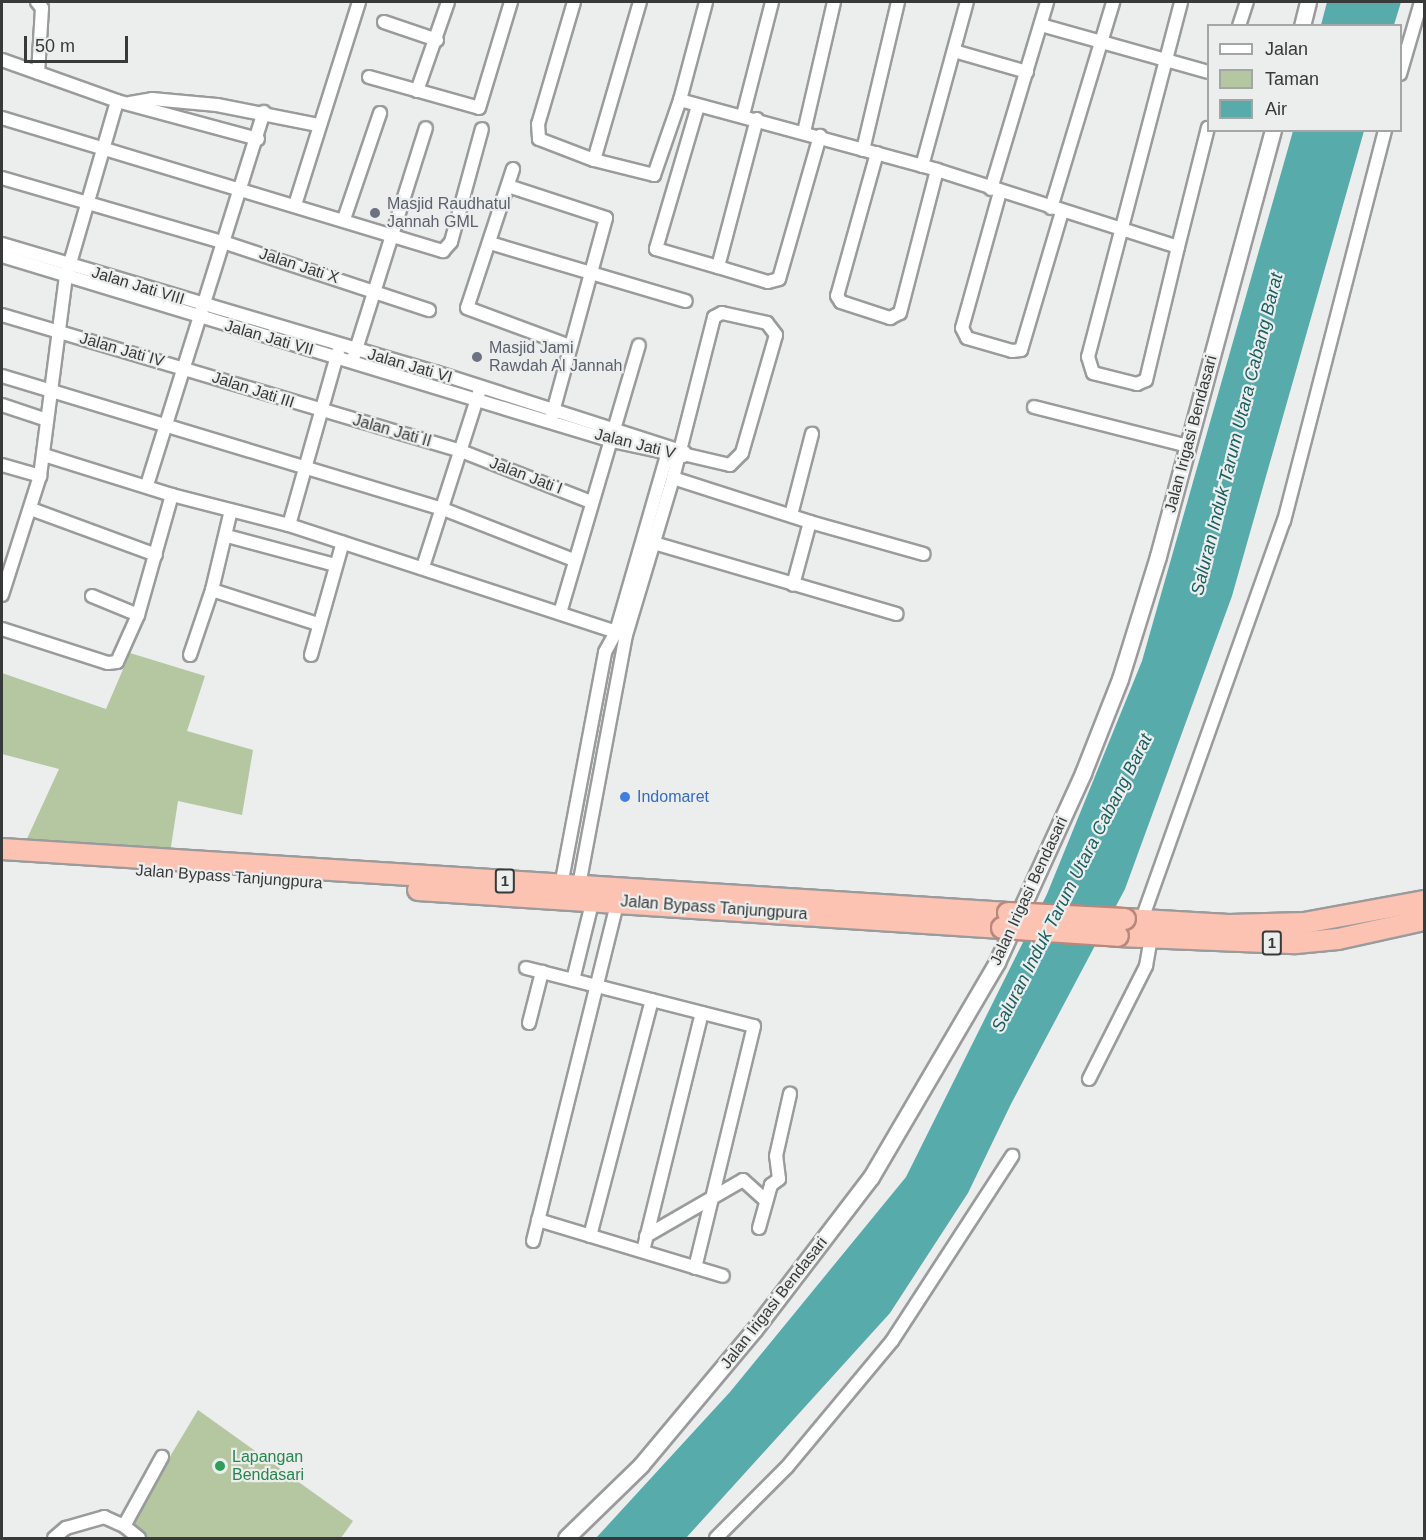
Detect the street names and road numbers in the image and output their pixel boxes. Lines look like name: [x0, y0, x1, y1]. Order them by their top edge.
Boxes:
street label: Jalan Jati X: [257, 244, 341, 288]
street label: Jalan Jati VIII: [89, 263, 187, 309]
street label: Jalan Jati VII: [222, 316, 316, 360]
street label: Jalan Jati IV: [77, 329, 167, 371]
street label: Jalan Jati VI: [365, 345, 455, 387]
street label: Jalan Irigasi Bendasari: [1161, 353, 1221, 515]
street label: Jalan Jati III: [209, 368, 297, 412]
street label: Jalan Jati II: [350, 411, 434, 451]
street label: Jalan Jati V: [593, 425, 677, 463]
street label: Jalan Jati I: [487, 453, 565, 499]
street label: Jalan Irigasi Bendasari: [986, 814, 1072, 968]
street label: Jalan Bypass Tanjungpura: [135, 861, 323, 893]
road number: 1: [494, 869, 516, 893]
street label: Jalan Bypass Tanjungpura: [620, 892, 808, 924]
road number: 1: [1262, 931, 1282, 955]
street label: Jalan Irigasi Bendasari: [717, 1233, 831, 1373]

